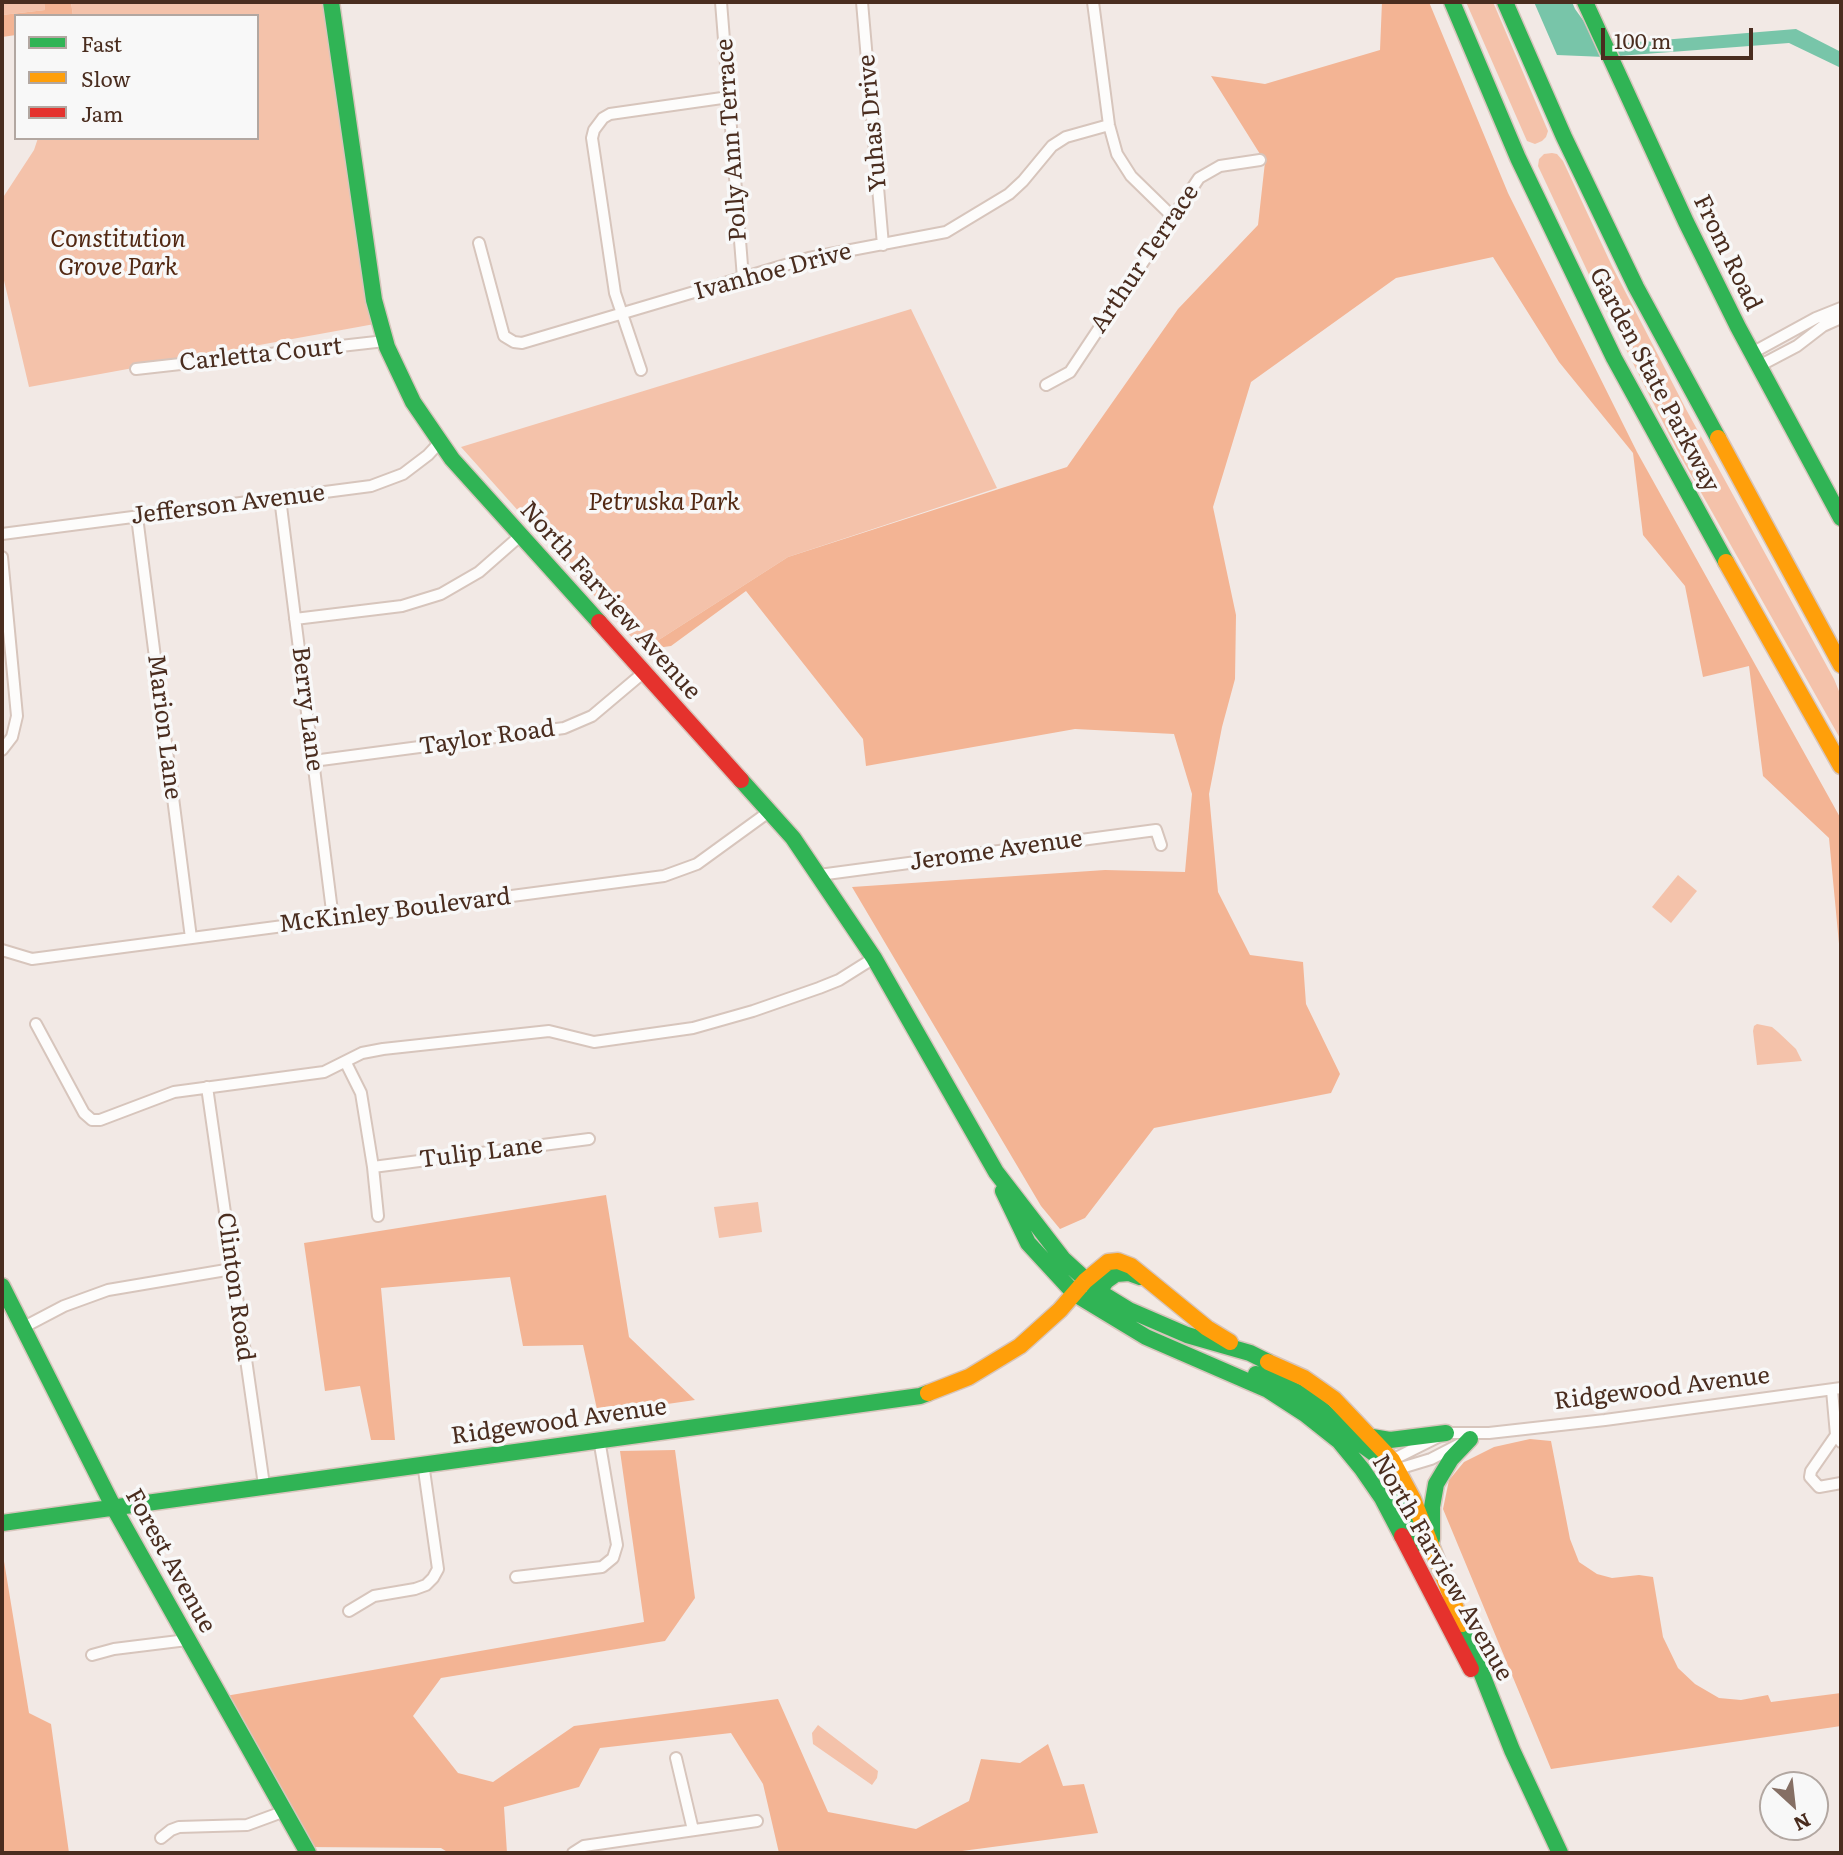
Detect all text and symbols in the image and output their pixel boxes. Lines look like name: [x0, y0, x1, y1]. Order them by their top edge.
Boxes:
legend: [14, 14, 259, 140]
scale bar: [1605, 14, 1757, 58]
text: 100 m: [1614, 24, 1671, 55]
text: Fast: [81, 27, 122, 58]
street label: Polly Ann Terrace: [711, 37, 753, 243]
street label: Yuhas Drive: [853, 53, 893, 193]
text: Slow: [81, 62, 131, 93]
text: Jam: [81, 97, 123, 128]
street label: Arthur Terrace: [1085, 179, 1205, 339]
street label: From Road: [1687, 190, 1767, 316]
park label: Constitution Grove Park: [50, 226, 186, 282]
street label: Ivanhoe Drive: [691, 237, 855, 307]
street label: Garden State Parkway: [1583, 263, 1725, 497]
street label: Carletta Court: [178, 332, 344, 378]
street label: Jefferson Avenue: [129, 479, 327, 531]
park label: Petruska Park: [588, 489, 740, 517]
street label: North Farview Avenue: [514, 496, 706, 706]
street label: Berry Lane: [285, 645, 329, 773]
street label: Marion Lane: [141, 653, 187, 801]
street label: Taylor Road: [417, 714, 557, 762]
street label: Jerome Avenue: [908, 825, 1084, 877]
street label: McKinley Boulevard: [277, 882, 513, 940]
street label: Tulip Lane: [418, 1131, 544, 1175]
street label: Clinton Road: [210, 1211, 260, 1363]
street label: Ridgewood Avenue: [1552, 1361, 1772, 1417]
street label: Ridgewood Avenue: [449, 1393, 669, 1451]
street label: North Farview Avenue: [1365, 1450, 1519, 1686]
street label: Forest Avenue: [119, 1484, 221, 1638]
north arrow: [1759, 1771, 1829, 1841]
text: N: [1789, 1807, 1816, 1839]

